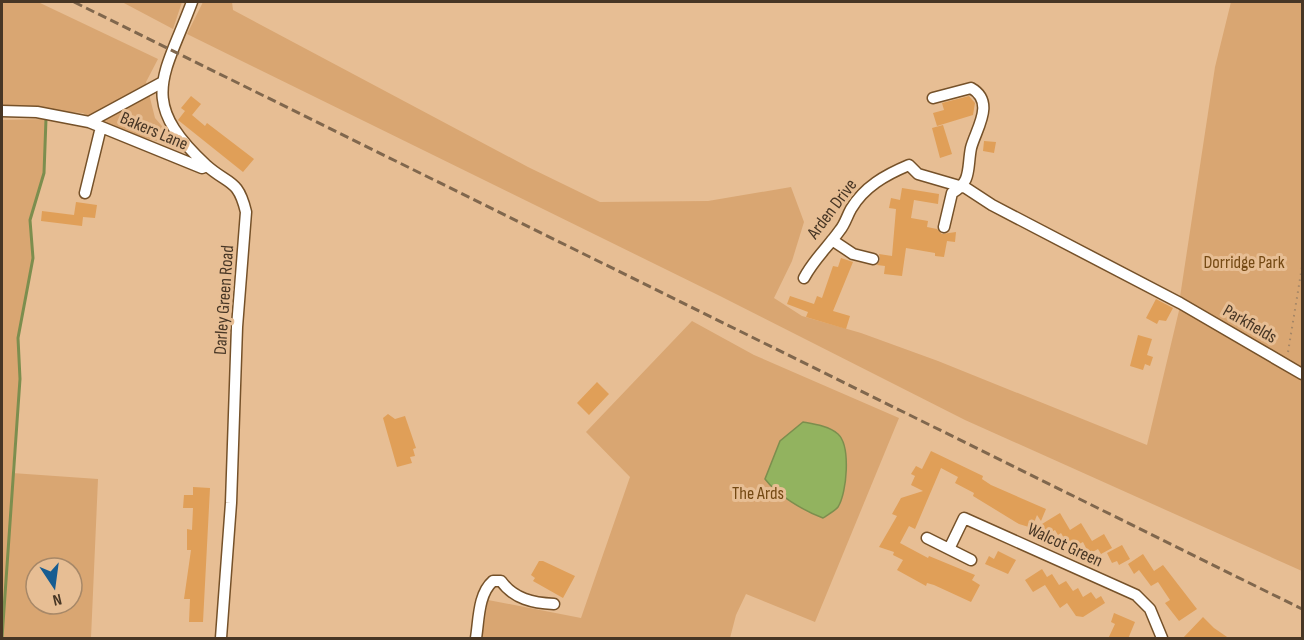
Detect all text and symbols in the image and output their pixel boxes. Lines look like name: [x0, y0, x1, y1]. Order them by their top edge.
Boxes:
street label: Bakers Lane: [117, 107, 191, 155]
street label: Arden Drive: [802, 175, 861, 244]
street label: Darley Green Road: [210, 244, 238, 356]
park label: Dorridge Park: [1203, 252, 1285, 273]
street label: Parkfields: [1219, 300, 1281, 348]
park label: The Ards: [732, 483, 784, 504]
street label: Walcot Green: [1024, 518, 1106, 572]
north arrow: [24, 556, 84, 616]
text: N: [51, 589, 63, 609]

